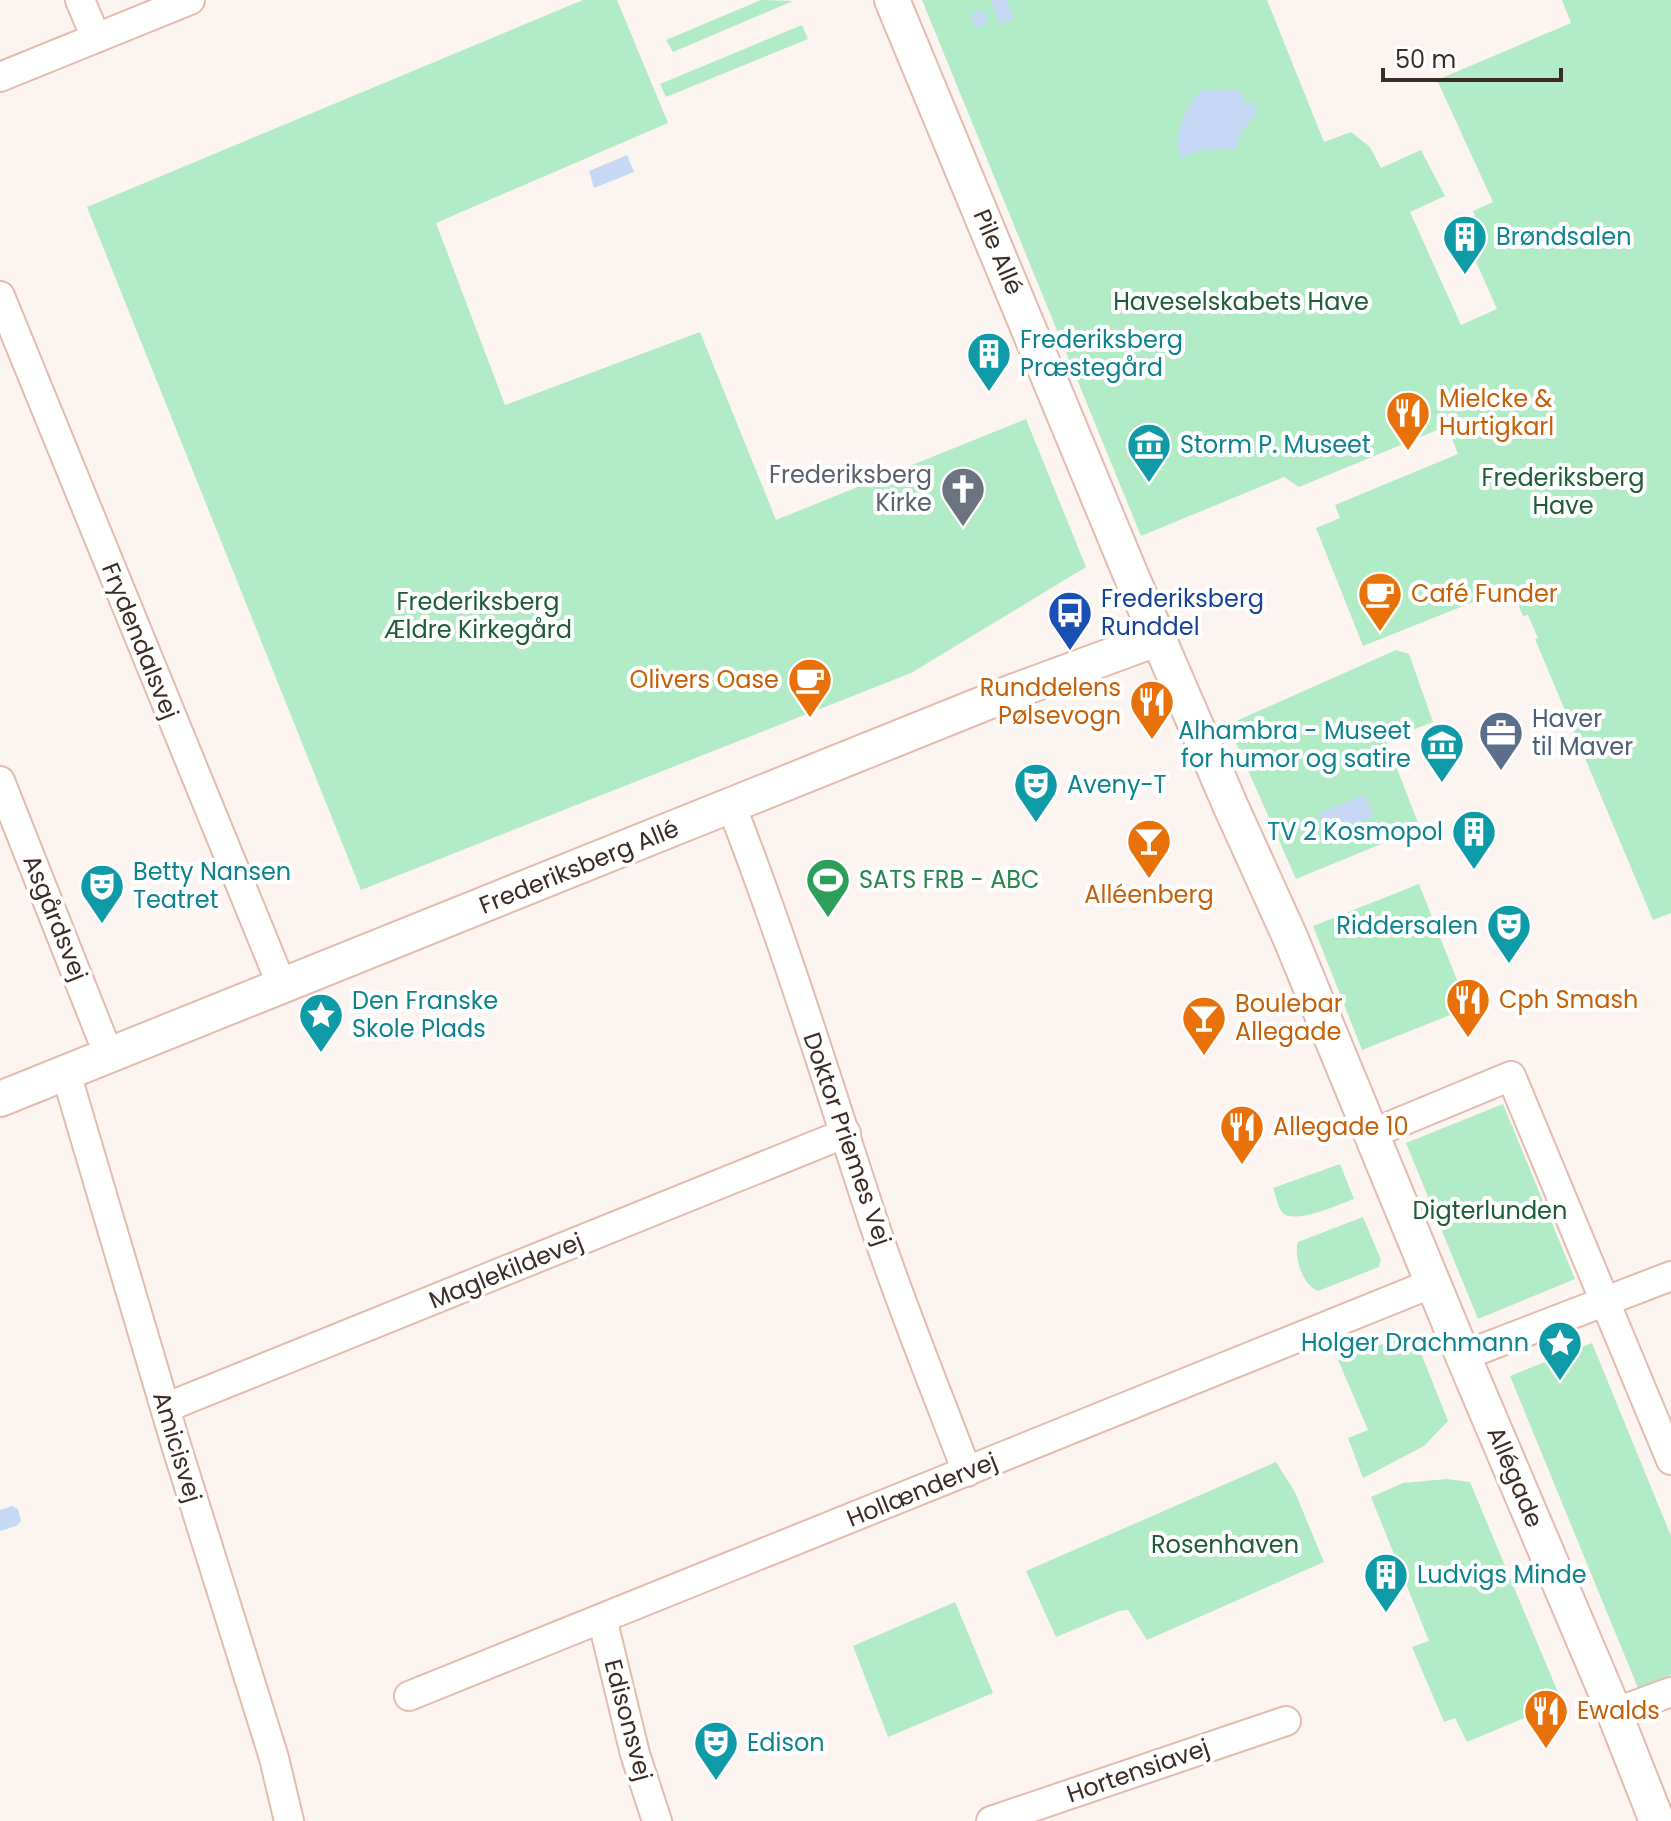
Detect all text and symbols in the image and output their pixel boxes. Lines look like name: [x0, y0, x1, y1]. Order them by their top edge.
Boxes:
scale bar: [1383, 32, 1561, 82]
text: 50 m: [1395, 43, 1456, 76]
street label: Pile Allé: [966, 204, 1031, 300]
building icon: Brøndsalen: [1441, 213, 1489, 276]
place label: Brøndsalen: [1496, 220, 1632, 253]
park label: Haveselskabets Have: [1113, 285, 1369, 318]
place label: Frederiksberg Præstegård: [1020, 323, 1183, 384]
building icon: Frederiksberg Præstegård: [965, 330, 1013, 393]
place label: Mielcke & Hurtigkarl: [1439, 382, 1554, 443]
restaurant icon: Mielcke & Hurtigkarl: [1384, 389, 1432, 452]
museum icon: Storm P. Museet: [1125, 421, 1173, 484]
place label: Storm P. Museet: [1180, 428, 1371, 461]
place label: Frederiksberg Kirke: [769, 458, 932, 519]
park label: Frederiksberg Have: [1481, 461, 1645, 522]
church icon: Frederiksberg Kirke: [939, 465, 987, 528]
street label: Frydendalsvej: [94, 558, 187, 724]
cafe icon: Café Funder: [1356, 570, 1404, 633]
place label: Café Funder: [1411, 577, 1558, 610]
place label: Frederiksberg Runddel: [1101, 582, 1264, 643]
park label: Frederiksberg Ældre Kirkegård: [384, 585, 572, 646]
bus stop icon: Frederiksberg Runddel: [1046, 589, 1094, 652]
cafe icon: Olivers Oase: [786, 656, 834, 719]
place label: Olivers Oase: [630, 663, 779, 696]
place label: Runddelens Pølsevogn: [980, 671, 1121, 732]
restaurant icon: Runddelens Pølsevogn: [1128, 678, 1176, 741]
place label: Haver til Maver: [1532, 702, 1633, 763]
office icon: Haver til Maver: [1477, 709, 1525, 772]
place label: Alhambra - Museet for humor og satire: [1178, 714, 1411, 775]
museum icon: Alhambra - Museet for humor og satire: [1418, 721, 1466, 784]
theatre icon: Aveny-T: [1012, 761, 1060, 824]
place label: Aveny-T: [1067, 768, 1167, 801]
building icon: TV 2 Kosmopol: [1450, 808, 1498, 871]
street label: Frederiksberg Allé: [474, 811, 683, 922]
place label: TV 2 Kosmopol: [1267, 815, 1443, 848]
bar icon: Alléenberg: [1125, 817, 1173, 880]
street label: Asgårdsvej: [15, 850, 96, 986]
place label: Betty Nansen Teatret: [133, 855, 291, 916]
sports icon: SATS FRB - ABC: [804, 856, 852, 919]
theatre icon: Betty Nansen Teatret: [78, 862, 126, 925]
place label: SATS FRB - ABC: [859, 863, 1040, 896]
place label: Alléenberg: [1084, 878, 1214, 911]
theatre icon: Riddersalen: [1485, 902, 1533, 965]
place label: Riddersalen: [1336, 909, 1478, 942]
restaurant icon: Cph Smash: [1444, 976, 1492, 1039]
place label: Cph Smash: [1499, 983, 1638, 1016]
place label: Den Franske Skole Plads: [352, 984, 498, 1045]
place label: Boulebar Allegade: [1235, 987, 1343, 1048]
place icon: Den Franske Skole Plads: [297, 991, 345, 1054]
bar icon: Boulebar Allegade: [1180, 994, 1228, 1057]
street label: Doktor Priemes Vej: [796, 1028, 899, 1250]
restaurant icon: Allegade 10: [1218, 1103, 1266, 1166]
place label: Allegade 10: [1273, 1110, 1409, 1143]
park label: Digterlunden: [1413, 1194, 1567, 1227]
street label: Maglekildevej: [424, 1225, 588, 1316]
place icon: Holger Drachmann: [1536, 1319, 1584, 1382]
place label: Holger Drachmann: [1301, 1326, 1529, 1359]
street label: Amicisvej: [145, 1387, 210, 1506]
street label: Allégade: [1479, 1421, 1551, 1532]
street label: Hollændervej: [842, 1444, 1002, 1535]
park label: Rosenhaven: [1151, 1528, 1299, 1561]
building icon: Ludvigs Minde: [1362, 1551, 1410, 1614]
place label: Ludvigs Minde: [1417, 1558, 1587, 1591]
street label: Edisonsvej: [596, 1655, 661, 1784]
restaurant icon: Ewalds: [1522, 1687, 1570, 1750]
place label: Ewalds: [1577, 1694, 1660, 1727]
theatre icon: Edison: [692, 1719, 740, 1782]
place label: Edison: [747, 1726, 825, 1759]
street label: Hortensiavej: [1062, 1731, 1214, 1810]

